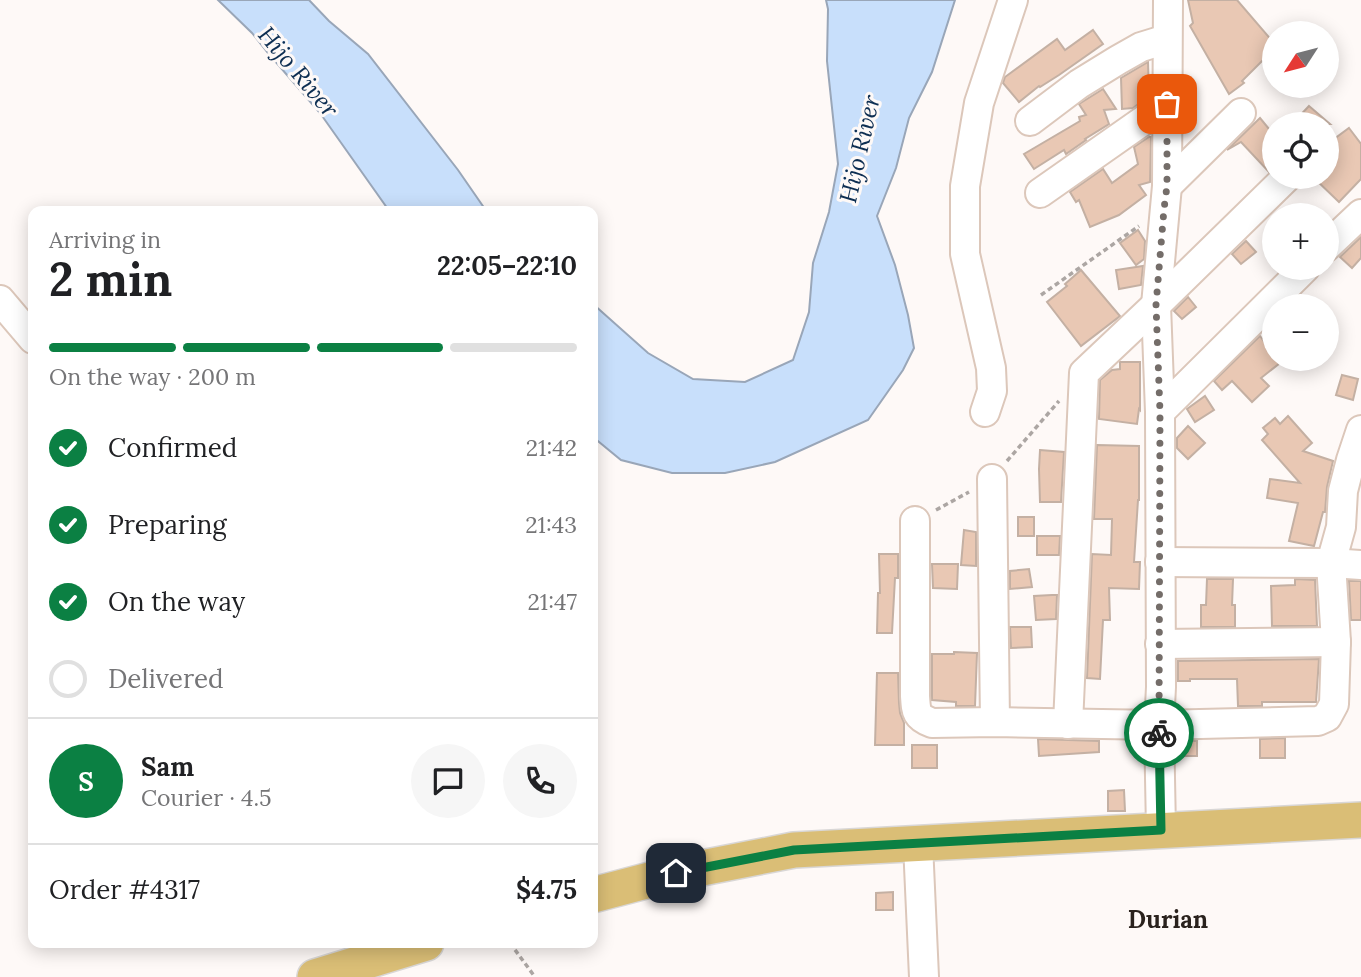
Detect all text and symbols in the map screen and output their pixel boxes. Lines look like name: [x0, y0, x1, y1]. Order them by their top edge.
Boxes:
water label: Hijo River: [251, 20, 346, 124]
north arrow: [1262, 21, 1339, 98]
map controls: [1262, 21, 1339, 371]
pin: [1137, 74, 1197, 134]
icon: bag: [1148, 85, 1186, 123]
water label: Hijo River: [832, 92, 887, 206]
button: locate: [1262, 112, 1339, 189]
button: +: [1262, 203, 1339, 280]
text: Arriving in: [49, 225, 161, 254]
text: 22:05–22:10: [437, 249, 577, 282]
text: 2 min: [49, 250, 172, 309]
button: −: [1262, 294, 1339, 371]
text: On the way · 200 m: [49, 362, 256, 391]
icon: check: [49, 429, 87, 467]
text: Confirmed: [108, 431, 237, 464]
text: 21:42: [526, 433, 577, 462]
icon: check: [49, 506, 87, 544]
text: Preparing: [108, 508, 227, 541]
text: 21:43: [525, 510, 577, 539]
icon: check: [49, 583, 87, 621]
text: On the way: [108, 585, 245, 618]
text: 21:47: [527, 587, 577, 616]
text: Delivered: [108, 662, 224, 695]
courier: [1124, 698, 1194, 768]
icon: bike: [1140, 714, 1178, 752]
button: chat: [411, 744, 485, 818]
button: phone: [503, 744, 577, 818]
text: Sam: [141, 750, 194, 783]
text: S: [78, 765, 94, 798]
text: Courier · 4.5: [141, 783, 272, 812]
pin: [646, 843, 706, 903]
icon: home: [657, 854, 695, 892]
text: Order #4317: [49, 873, 200, 906]
text: $4.75: [516, 873, 577, 906]
district label: Durian: [1128, 904, 1208, 935]

